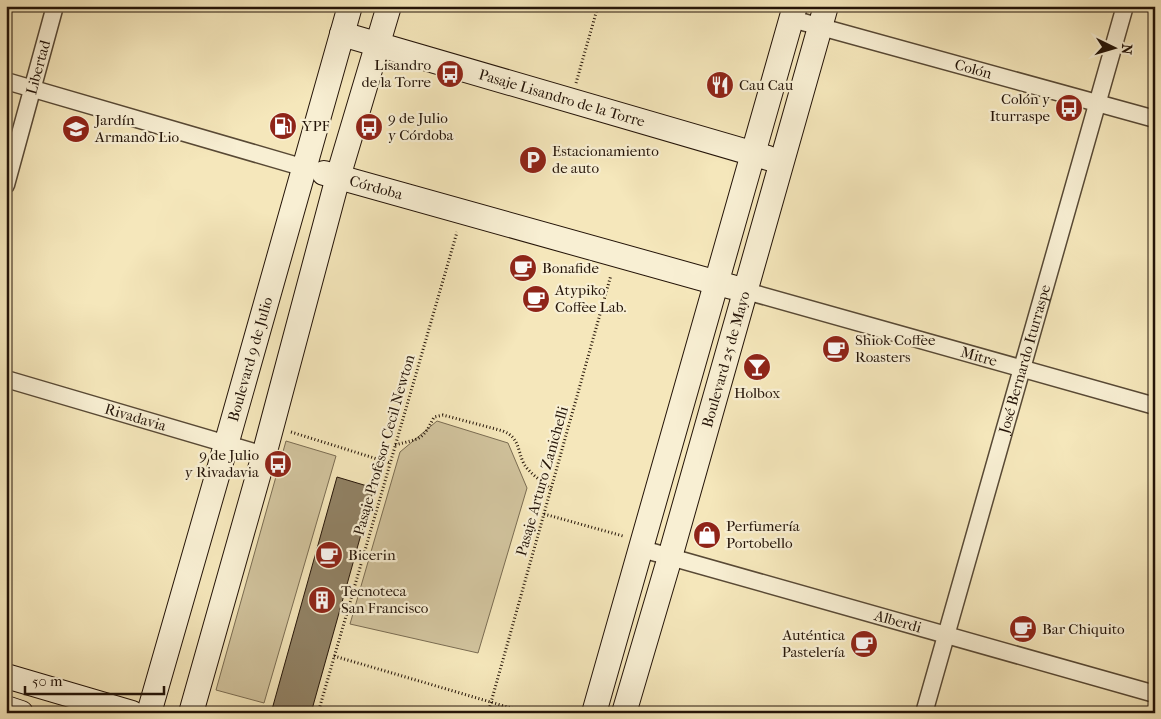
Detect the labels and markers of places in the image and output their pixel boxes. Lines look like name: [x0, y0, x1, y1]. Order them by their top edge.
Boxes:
place label: Lisandro de la Torre: [362, 56, 432, 91]
bus stop icon: Lisandro de la Torre: [435, 59, 465, 89]
restaurant icon: Cau Cau: [705, 70, 735, 100]
place label: Cau Cau: [739, 76, 794, 94]
place label: Colón y Iturraspe: [990, 90, 1051, 125]
bus stop icon: Colón y Iturraspe: [1054, 93, 1084, 123]
place label: 9 de Julio y Córdoba: [388, 109, 455, 144]
place label: Jardín Armando Lio: [94, 111, 179, 146]
fuel station icon: YPF: [268, 111, 298, 141]
bus stop icon: 9 de Julio y Córdoba: [354, 112, 384, 142]
school or university icon: Jardín Armando Lio: [61, 114, 91, 144]
place label: YPF: [301, 117, 330, 135]
place label: Estacionamiento de auto: [552, 142, 659, 177]
parking icon: Estacionamiento de auto: [518, 145, 548, 175]
cafe icon: Bonafide: [508, 253, 538, 283]
place label: Bonafide: [542, 259, 599, 277]
place label: Atypiko Coffee Lab.: [554, 281, 626, 316]
cafe icon: Atypiko Coffee Lab.: [521, 284, 551, 314]
place label: Shiok Coffee Roasters: [855, 331, 936, 366]
cafe icon: Shiok Coffee Roasters: [821, 334, 851, 364]
bar icon: Holbox: [742, 352, 772, 382]
place label: Holbox: [734, 384, 780, 402]
place label: 9 de Julio y Rivadavia: [185, 446, 260, 481]
bus stop icon: 9 de Julio y Rivadavia: [263, 449, 293, 479]
place label: Perfumería Portobello: [726, 517, 801, 552]
shop icon: Perfumería Portobello: [692, 520, 722, 550]
cafe icon: Bicerin: [314, 540, 344, 570]
place label: Bicerin: [348, 546, 396, 564]
place label: Tecnoteca San Francisco: [341, 582, 429, 617]
building icon: Tecnoteca San Francisco: [307, 585, 337, 615]
cafe icon: Bar Chiquito: [1008, 614, 1038, 644]
place label: Bar Chiquito: [1042, 620, 1125, 638]
place label: Auténtica Pastelería: [781, 626, 846, 661]
cafe icon: Auténtica Pastelería: [849, 629, 879, 659]

